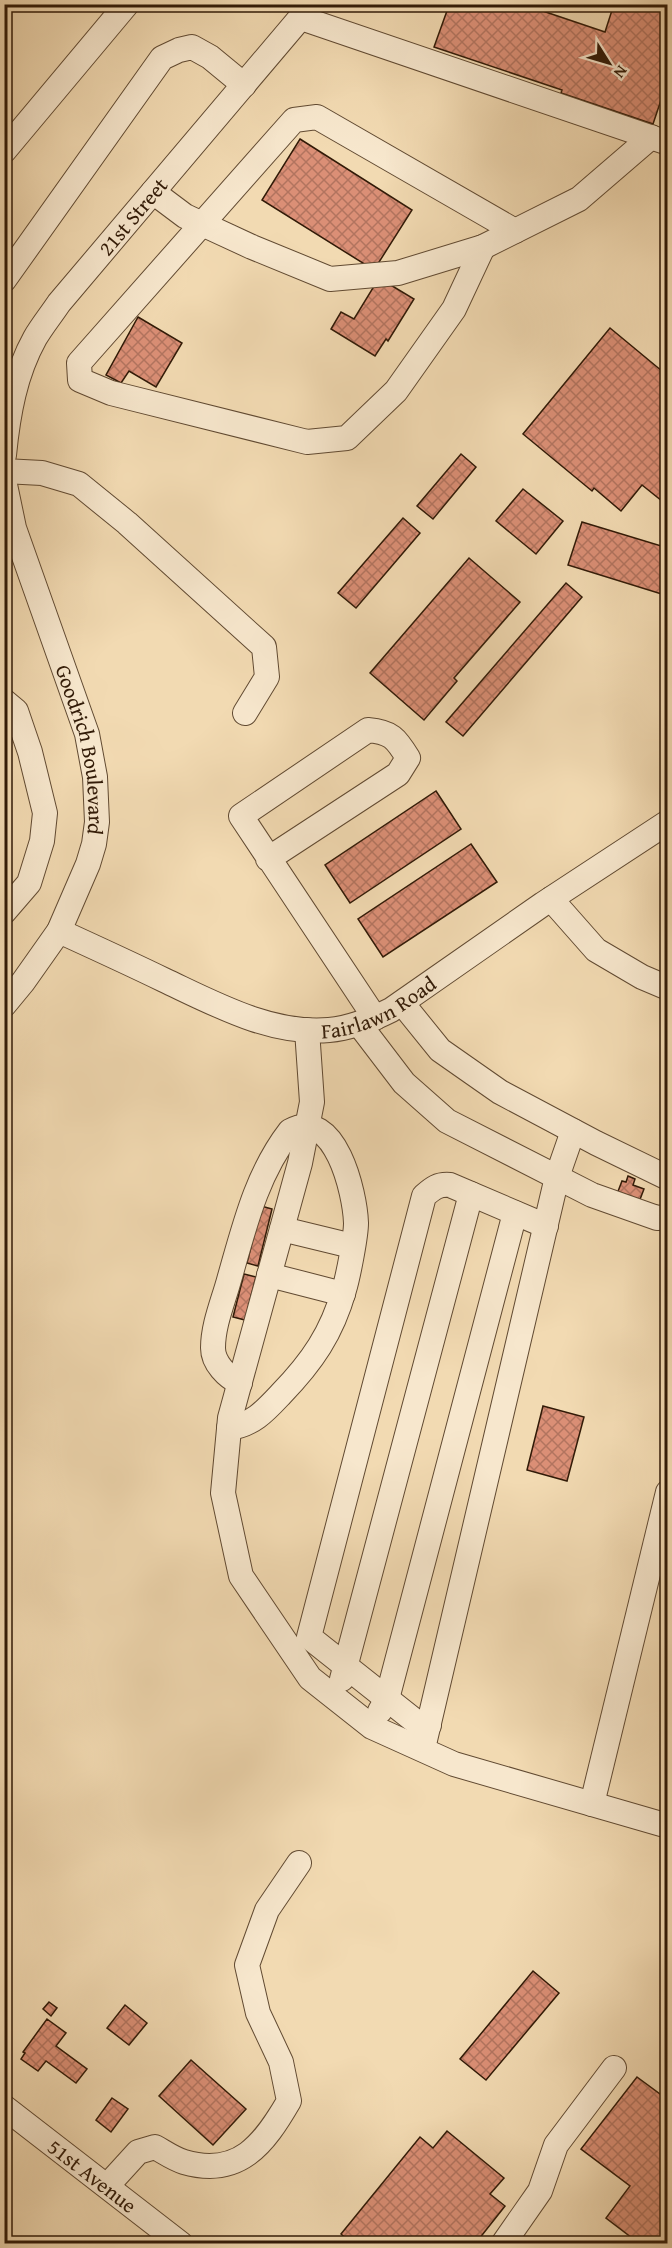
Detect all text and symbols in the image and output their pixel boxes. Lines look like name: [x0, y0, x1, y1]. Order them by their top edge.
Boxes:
north arrow: [579, 33, 639, 93]
text: N: [608, 61, 634, 84]
street label: 21st Street: [90, 170, 175, 262]
street label: Goodrich Boulevard: [48, 660, 113, 838]
street label: Fairlawn Road: [320, 967, 443, 1046]
street label: 51st Avenue: [41, 2131, 144, 2220]

